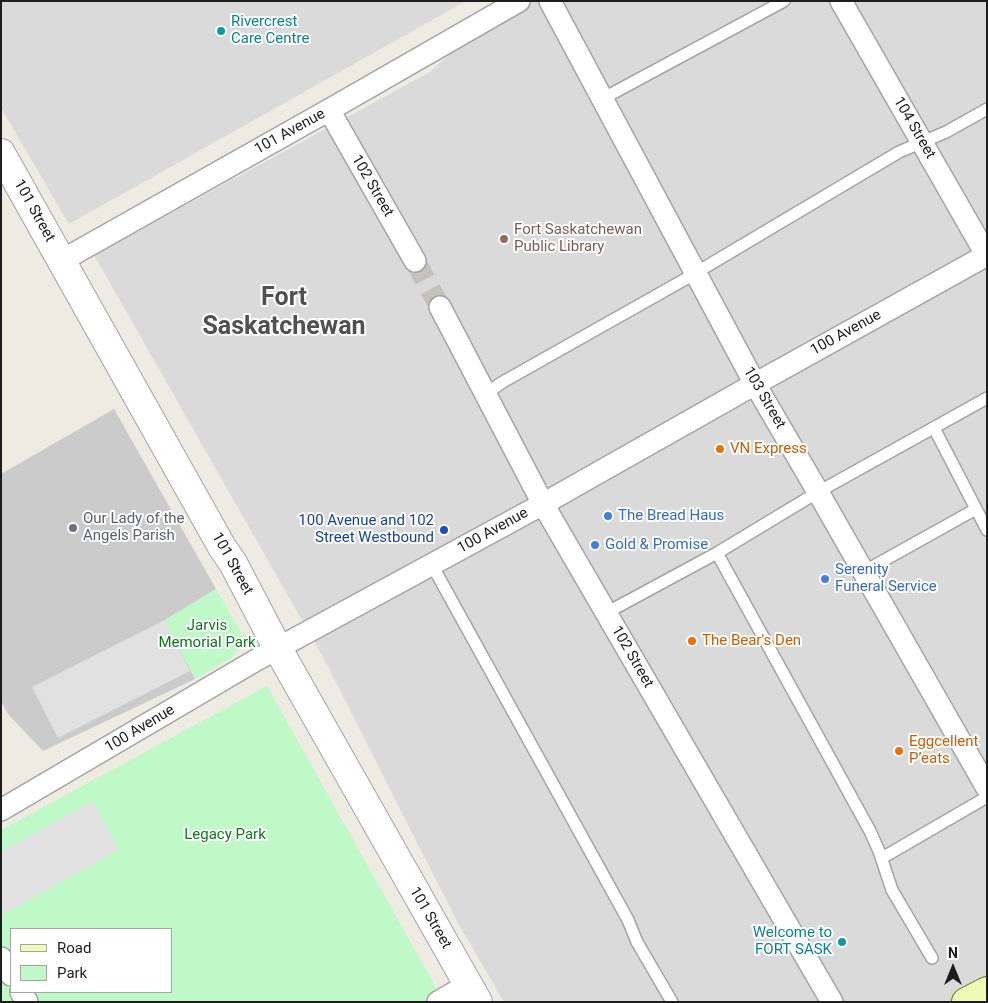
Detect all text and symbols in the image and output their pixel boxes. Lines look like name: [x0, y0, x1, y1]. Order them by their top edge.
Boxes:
place label: Rivercrest Care Centre: [231, 13, 309, 48]
marker: Rivercrest Care Centre: [215, 25, 227, 37]
street label: 104 Street: [889, 94, 939, 162]
street label: 101 Avenue: [251, 105, 329, 159]
street label: 102 Street: [347, 152, 397, 220]
street label: 101 Street: [10, 177, 58, 245]
place label: Fort Saskatchewan Public Library: [514, 221, 642, 256]
marker: Fort Saskatchewan Public Library: [498, 233, 510, 245]
district label: Fort Saskatchewan: [202, 284, 366, 343]
street label: 100 Avenue: [807, 306, 885, 360]
street label: 103 Street: [739, 364, 789, 432]
place label: VN Express: [730, 440, 807, 458]
marker: VN Express: [714, 443, 726, 455]
street label: 100 Avenue: [454, 504, 532, 558]
place label: The Bread Haus: [618, 507, 724, 525]
place label: Our Lady of the Angels Parish: [83, 510, 185, 545]
marker: The Bread Haus: [602, 510, 614, 522]
place label: 100 Avenue and 102 Street Westbound: [298, 512, 434, 547]
marker: Our Lady of the Angels Parish: [67, 522, 79, 534]
marker: 100 Avenue and 102 Street Westbound: [438, 524, 450, 536]
street label: 101 Street: [208, 530, 256, 598]
place label: Gold & Promise: [605, 536, 708, 554]
marker: Gold & Promise: [589, 539, 601, 551]
place label: Serenity Funeral Service: [835, 561, 937, 596]
marker: Serenity Funeral Service: [819, 573, 831, 585]
park label: Jarvis Memorial Park: [158, 617, 256, 652]
street label: 102 Street: [607, 623, 657, 691]
place label: The Bear's Den: [702, 632, 801, 650]
marker: The Bear's Den: [686, 635, 698, 647]
street label: 100 Avenue: [102, 701, 178, 757]
place label: Eggcellent P’eats: [909, 733, 978, 768]
marker: Eggcellent P’eats: [893, 745, 905, 757]
park label: Legacy Park: [184, 826, 266, 844]
street label: 101 Street: [405, 884, 455, 952]
place label: Welcome to FORT SASK: [753, 924, 832, 959]
legend: [10, 928, 172, 993]
marker: Welcome to FORT SASK: [836, 936, 848, 948]
text: Road: [57, 939, 91, 957]
north arrow: [928, 943, 978, 993]
text: N: [948, 945, 958, 961]
text: Park: [57, 964, 87, 982]

